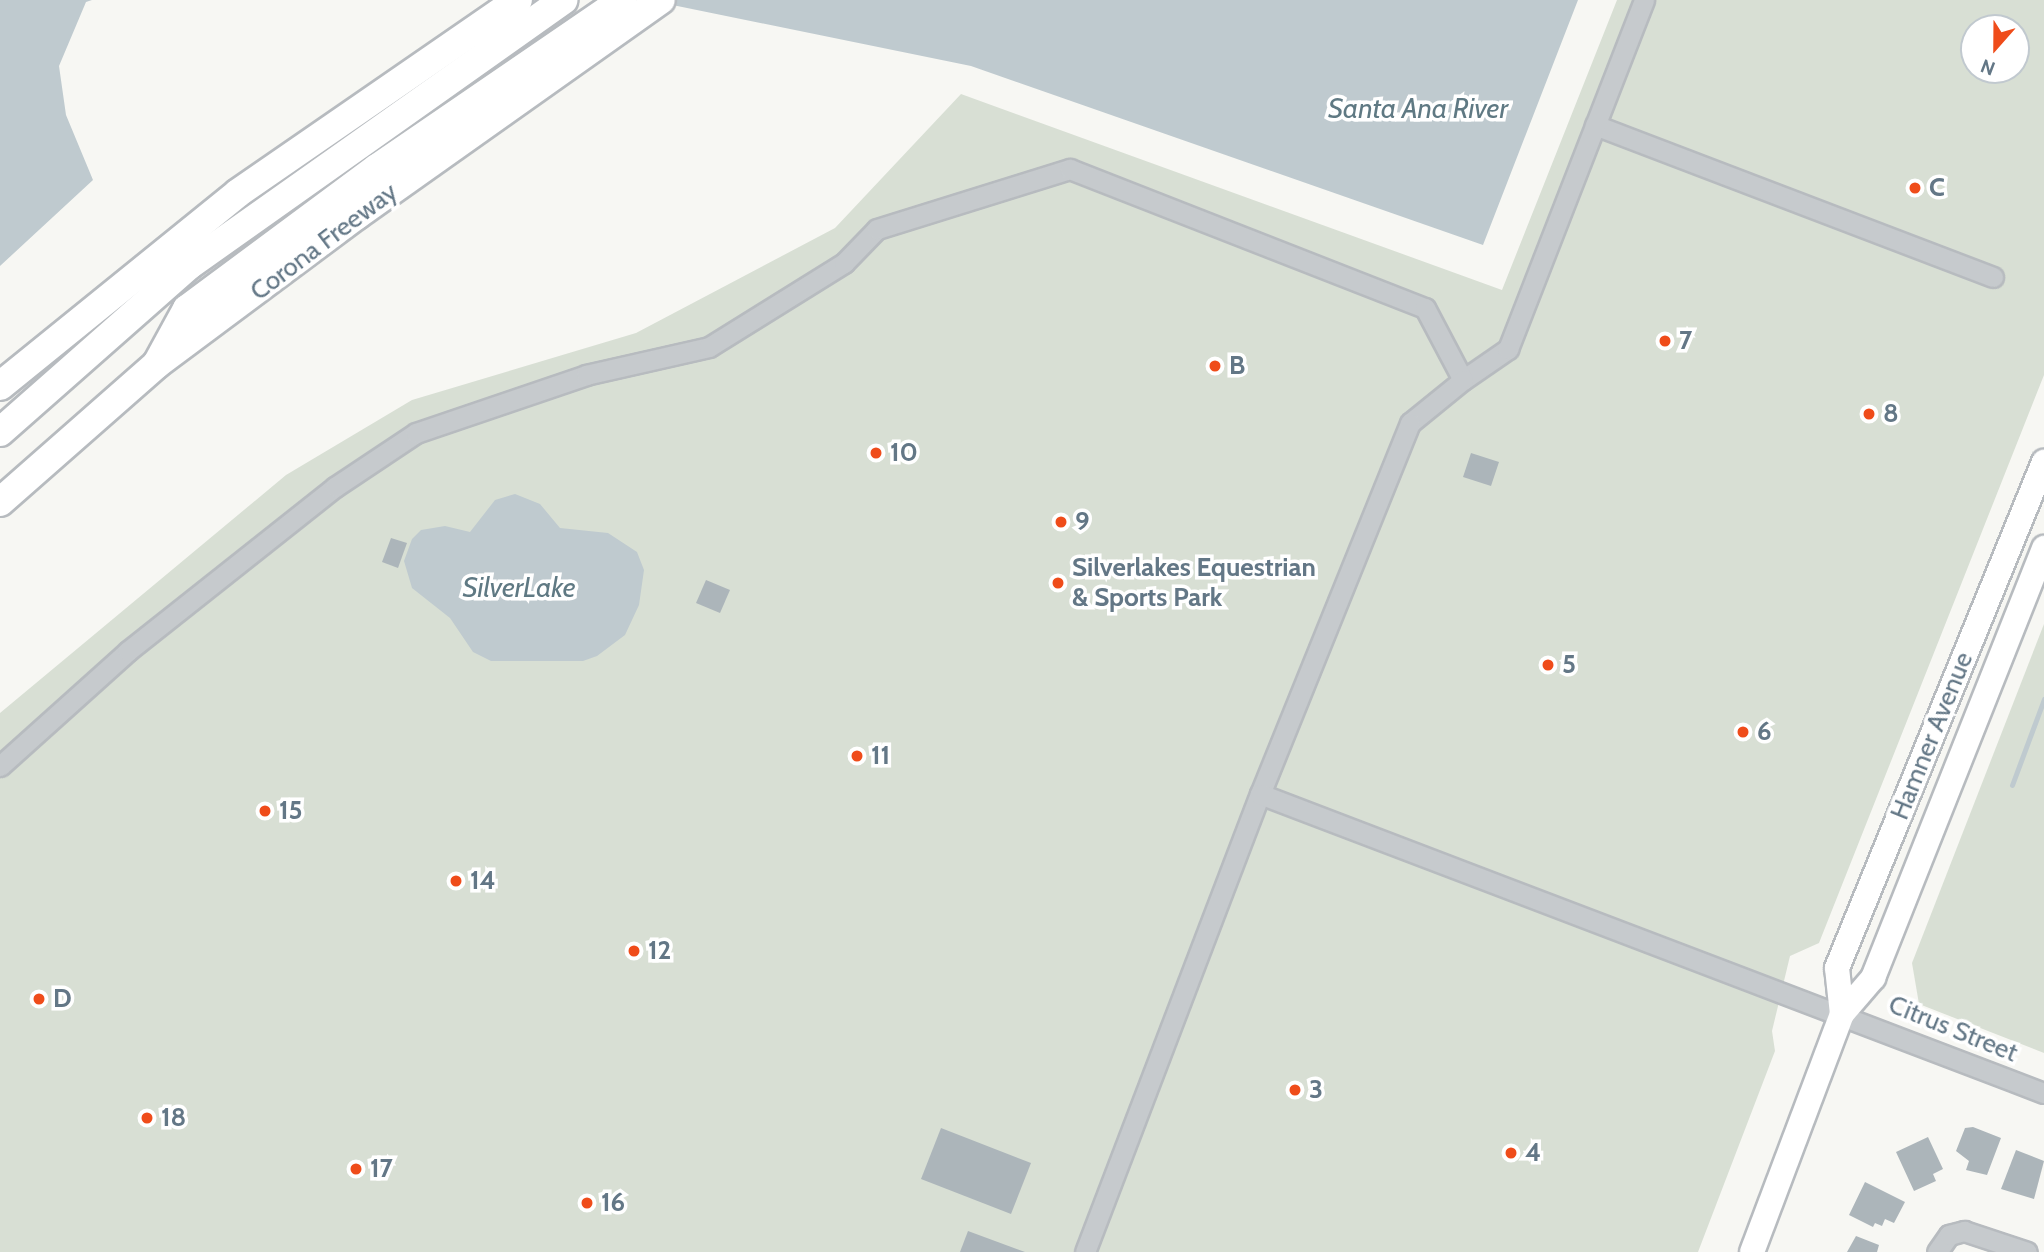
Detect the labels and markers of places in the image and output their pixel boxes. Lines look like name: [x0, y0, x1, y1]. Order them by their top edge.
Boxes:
place label: C: [1929, 172, 1945, 204]
marker: C: [1907, 180, 1923, 196]
place label: 7: [1679, 325, 1692, 357]
marker: 7: [1657, 333, 1673, 349]
place label: B: [1229, 350, 1245, 382]
marker: B: [1207, 358, 1223, 374]
place label: 8: [1883, 398, 1899, 430]
marker: 8: [1861, 406, 1877, 422]
place label: 10: [890, 437, 918, 469]
marker: 10: [868, 445, 884, 461]
place label: 9: [1075, 506, 1090, 538]
marker: 9: [1053, 514, 1069, 530]
place label: Silverlakes Equestrian & Sports Park: [1072, 552, 1316, 614]
marker: Silverlakes Equestrian & Sports Park: [1050, 575, 1066, 591]
place label: 5: [1562, 649, 1576, 681]
marker: 5: [1540, 657, 1556, 673]
place label: 6: [1757, 716, 1772, 748]
marker: 6: [1735, 724, 1751, 740]
place label: 11: [871, 740, 890, 772]
marker: 11: [849, 748, 865, 764]
place label: 15: [279, 795, 303, 827]
marker: 15: [257, 803, 273, 819]
place label: 14: [470, 865, 496, 897]
marker: 14: [448, 873, 464, 889]
place label: 12: [648, 935, 671, 967]
marker: 12: [626, 943, 642, 959]
place label: D: [53, 983, 72, 1015]
marker: D: [31, 991, 47, 1007]
place label: 3: [1309, 1074, 1323, 1106]
marker: 3: [1287, 1082, 1303, 1098]
place label: 18: [161, 1102, 186, 1134]
marker: 18: [139, 1110, 155, 1126]
place label: 4: [1525, 1137, 1541, 1169]
marker: 4: [1503, 1145, 1519, 1161]
place label: 17: [370, 1153, 393, 1185]
marker: 17: [348, 1161, 364, 1177]
place label: 16: [601, 1187, 625, 1219]
marker: 16: [579, 1195, 595, 1211]

